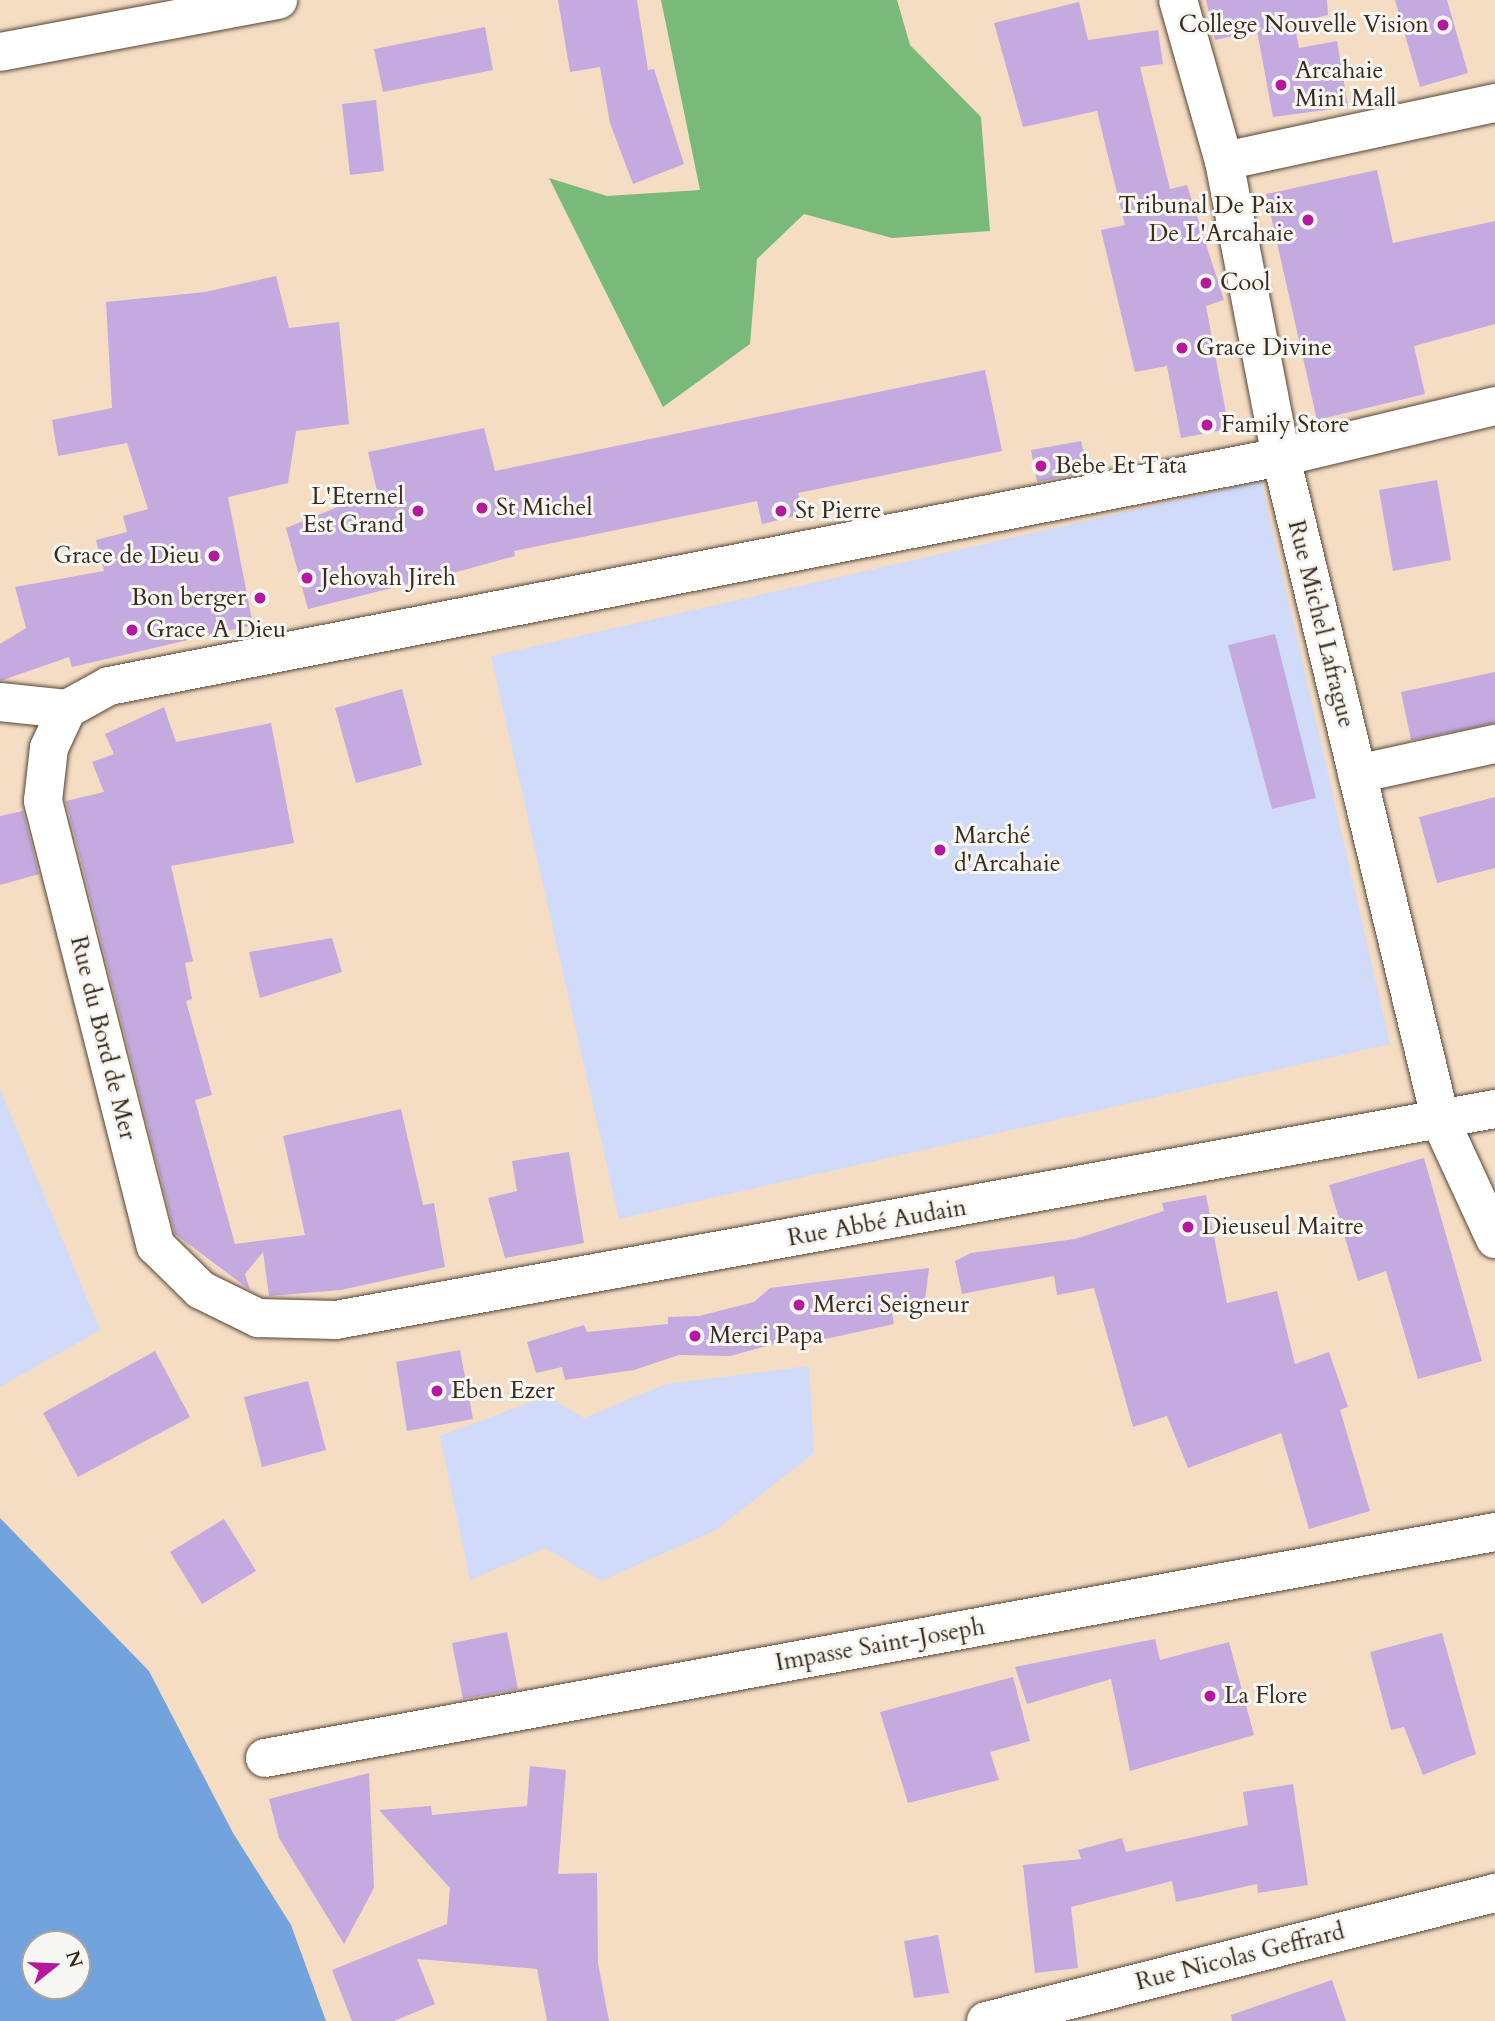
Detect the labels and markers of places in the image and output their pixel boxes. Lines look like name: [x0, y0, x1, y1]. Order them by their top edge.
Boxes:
place label: College Nouvelle Vision: [1179, 11, 1429, 39]
marker: College Nouvelle Vision: [1435, 17, 1451, 33]
place label: Arcahaie Mini Mall: [1295, 57, 1396, 113]
marker: Arcahaie Mini Mall: [1273, 77, 1289, 93]
place label: Tribunal De Paix De L'Arcahaie: [1118, 192, 1294, 248]
marker: Tribunal De Paix De L'Arcahaie: [1300, 212, 1316, 228]
place label: Cool: [1220, 269, 1270, 297]
marker: Cool: [1198, 275, 1214, 291]
place label: Grace Divine: [1196, 334, 1332, 362]
marker: Grace Divine: [1174, 340, 1190, 356]
place label: Family Store: [1221, 411, 1350, 439]
marker: Family Store: [1199, 417, 1215, 433]
place label: Bebe Et Tata: [1055, 452, 1187, 480]
marker: Bebe Et Tata: [1033, 458, 1049, 474]
place label: L'Eternel Est Grand: [303, 483, 404, 539]
place label: St Michel: [496, 494, 593, 522]
place label: St Pierre: [795, 497, 881, 525]
marker: St Michel: [474, 500, 490, 516]
marker: L'Eternel Est Grand: [410, 503, 426, 519]
marker: St Pierre: [773, 503, 789, 519]
place label: Grace de Dieu: [53, 542, 200, 570]
marker: Grace de Dieu: [206, 548, 222, 564]
place label: Jehovah Jireh: [321, 564, 456, 592]
marker: Jehovah Jireh: [299, 570, 315, 586]
place label: Bon berger: [131, 584, 246, 612]
marker: Bon berger: [252, 590, 268, 606]
place label: Grace A Dieu: [146, 616, 286, 644]
marker: Grace A Dieu: [124, 622, 140, 638]
place label: Marché d'Arcahaie: [954, 822, 1061, 878]
marker: Marché d'Arcahaie: [932, 842, 948, 858]
place label: Dieuseul Maitre: [1202, 1213, 1364, 1241]
marker: Dieuseul Maitre: [1180, 1219, 1196, 1235]
place label: Merci Seigneur: [813, 1291, 969, 1319]
marker: Merci Seigneur: [791, 1297, 807, 1313]
place label: Merci Papa: [709, 1322, 823, 1350]
marker: Merci Papa: [687, 1328, 703, 1344]
place label: Eben Ezer: [451, 1377, 555, 1405]
marker: Eben Ezer: [429, 1383, 445, 1399]
place label: La Flore: [1224, 1682, 1308, 1710]
marker: La Flore: [1202, 1688, 1218, 1704]

